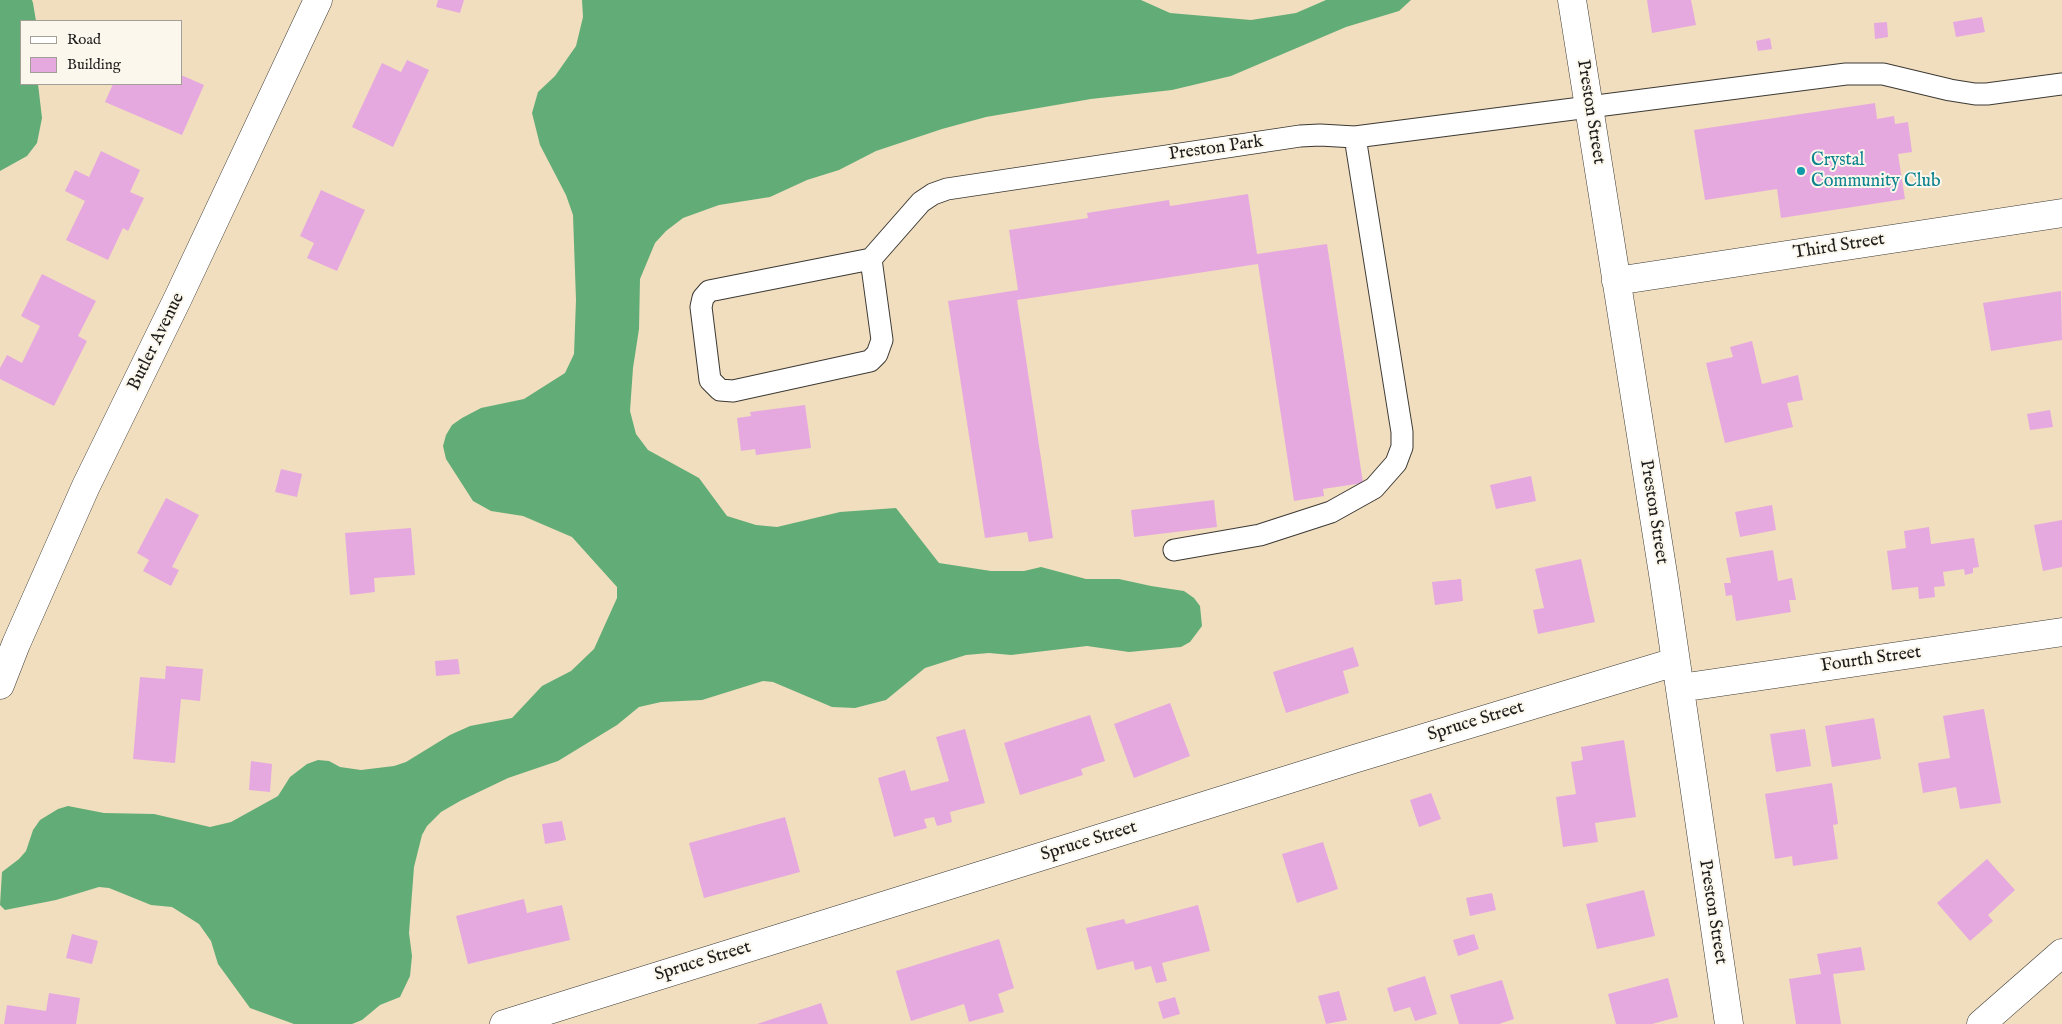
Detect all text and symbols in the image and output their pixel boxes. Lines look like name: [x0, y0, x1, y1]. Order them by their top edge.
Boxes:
legend: [20, 20, 182, 85]
text: Road: [67, 30, 101, 49]
text: Building: [67, 55, 121, 74]
street label: Preston Street: [1571, 58, 1609, 166]
street label: Preston Park: [1167, 132, 1265, 166]
place label: Crystal Community Club: [1811, 150, 1941, 192]
marker: Crystal Community Club: [1795, 165, 1807, 177]
street label: Third Street: [1792, 229, 1886, 265]
street label: Butler Avenue: [124, 290, 190, 394]
street label: Preston Street: [1634, 458, 1672, 566]
street label: Fourth Street: [1819, 642, 1923, 678]
street label: Spruce Street: [1425, 697, 1527, 747]
street label: Spruce Street: [1038, 817, 1140, 867]
street label: Preston Street: [1693, 858, 1731, 966]
street label: Spruce Street: [652, 937, 754, 987]

